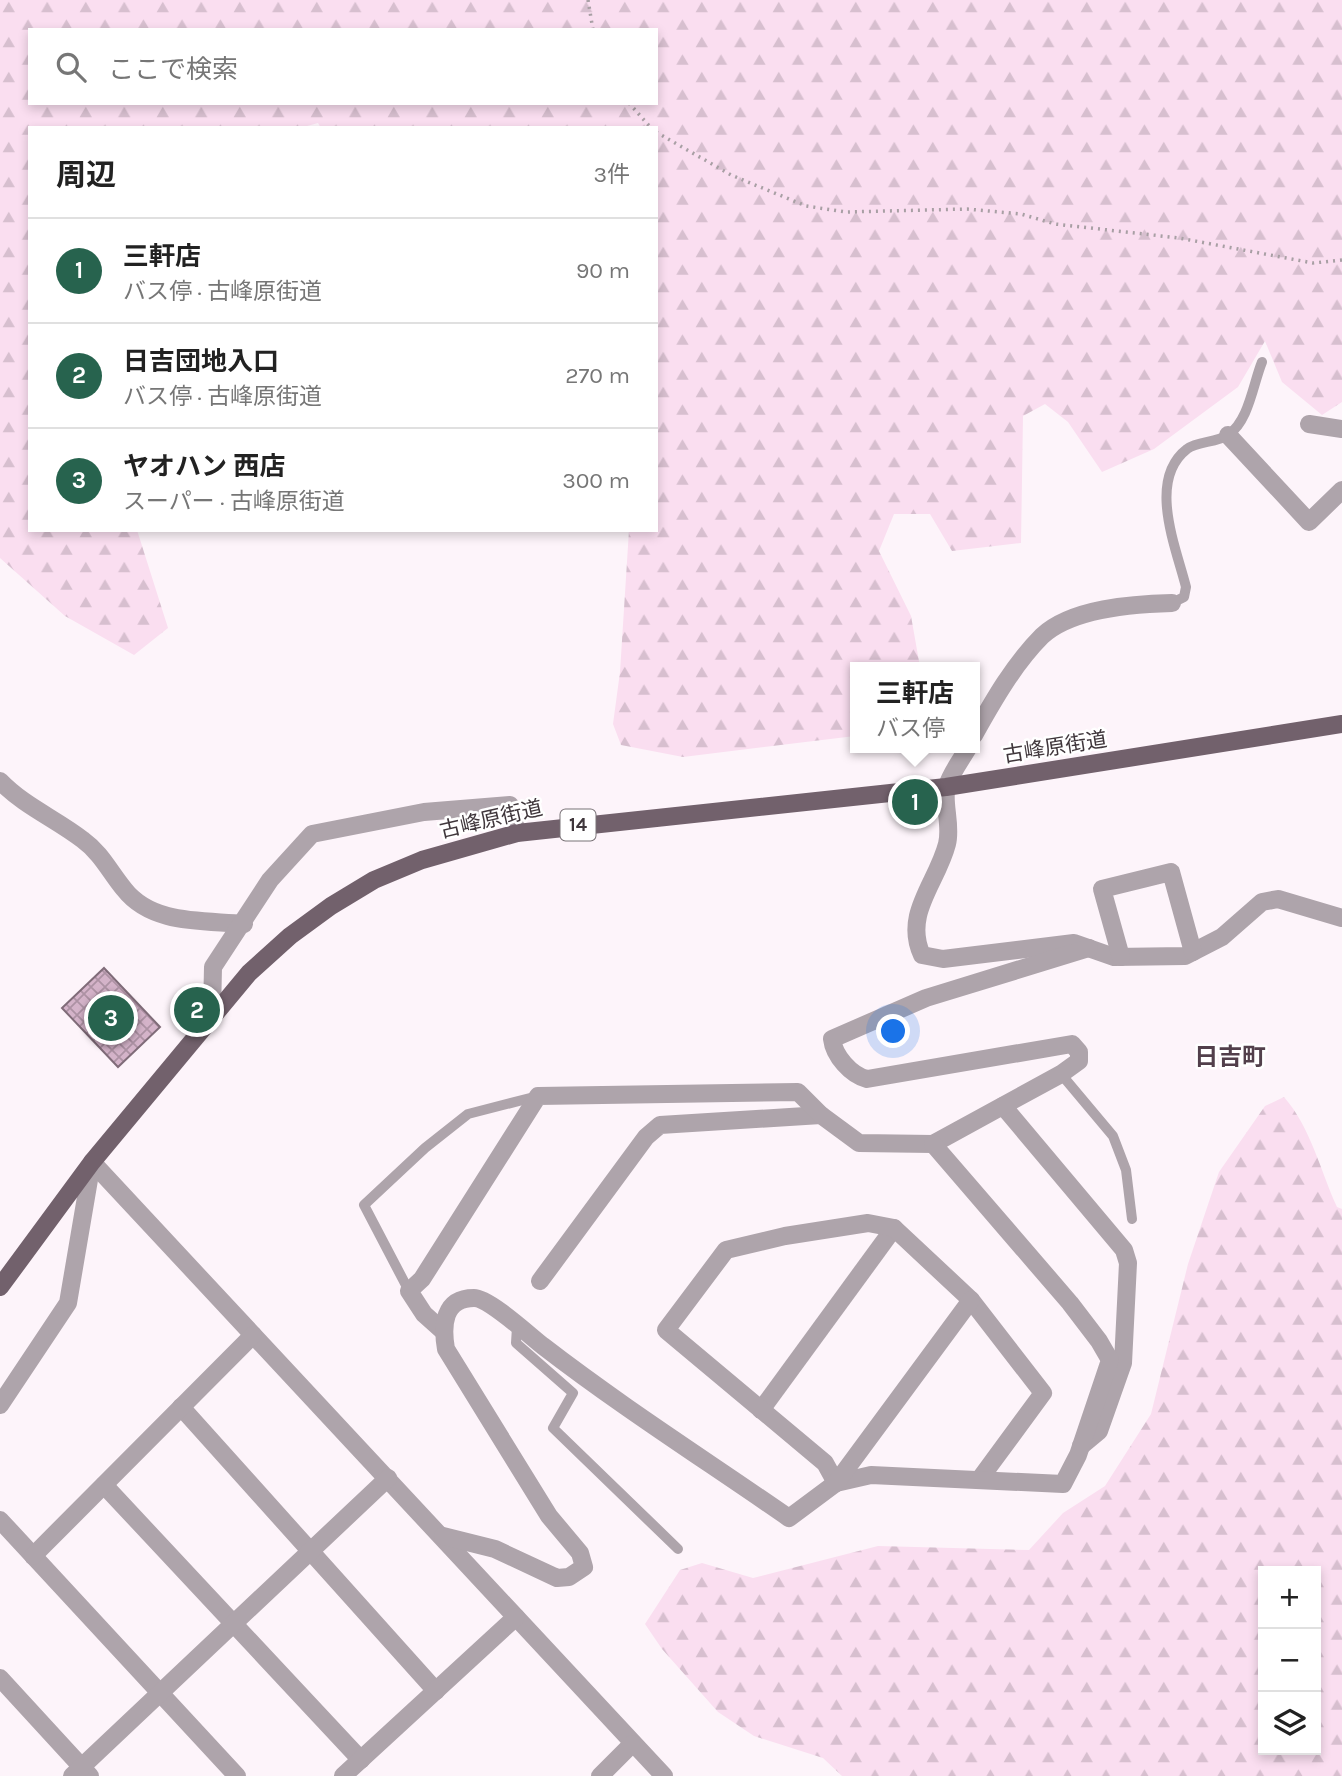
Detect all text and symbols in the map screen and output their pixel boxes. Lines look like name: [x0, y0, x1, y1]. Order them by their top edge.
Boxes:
search box: [28, 28, 658, 105]
icon: search: [52, 48, 90, 86]
text: ここで検索: [108, 54, 238, 85]
text: 周辺: [56, 157, 116, 193]
text: 3件: [593, 161, 630, 188]
text: 三軒店: [123, 241, 201, 272]
text: 1: [75, 257, 83, 284]
text: 90 m: [576, 257, 630, 284]
text: バス停 · 古峰原街道: [123, 278, 322, 305]
text: 日吉団地入口: [123, 346, 279, 377]
text: 2: [72, 362, 86, 389]
text: 270 m: [565, 362, 630, 389]
text: バス停 · 古峰原街道: [123, 383, 322, 410]
text: ヤオハン 西店: [123, 451, 286, 482]
text: 3: [72, 467, 86, 494]
text: 300 m: [562, 467, 630, 494]
text: スーパー · 古峰原街道: [123, 488, 345, 515]
popup: [850, 662, 980, 753]
text: 三軒店: [876, 678, 954, 709]
text: バス停: [876, 715, 945, 742]
street label: 古峰原街道: [1001, 727, 1109, 767]
pin: 1: [892, 776, 938, 828]
street label: 古峰原街道: [437, 795, 545, 843]
road number: 14: [560, 810, 596, 840]
pin: 2: [174, 984, 220, 1036]
pin: 3: [88, 992, 134, 1044]
your location: [876, 1014, 910, 1048]
district label: 日吉町: [1194, 1043, 1266, 1071]
map controls: [1258, 1566, 1321, 1755]
button: +: [1258, 1566, 1321, 1629]
button: −: [1258, 1629, 1321, 1692]
button: layers: [1258, 1692, 1321, 1755]

